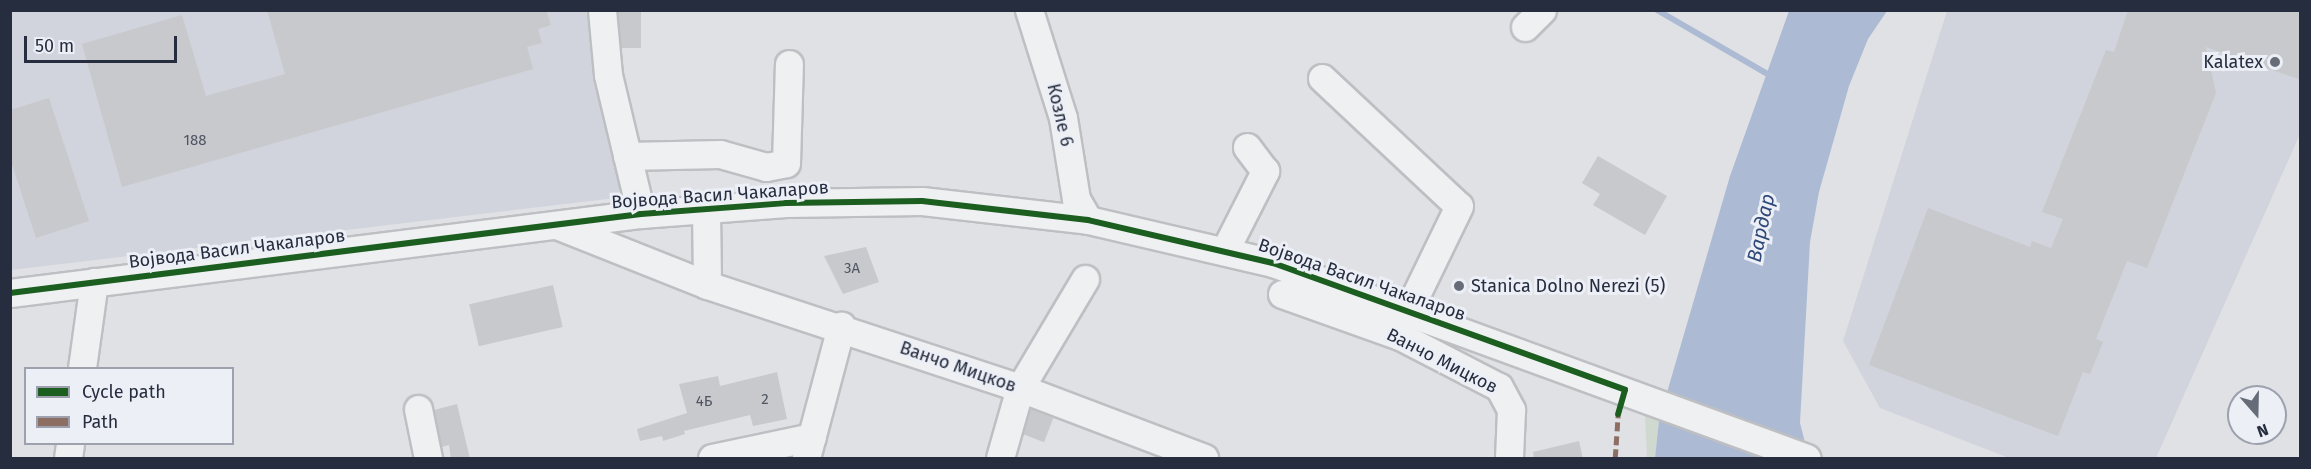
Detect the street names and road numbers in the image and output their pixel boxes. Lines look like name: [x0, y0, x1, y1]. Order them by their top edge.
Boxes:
street label: Козле 6: [1042, 82, 1078, 148]
street label: Војвода Васил Чакаларов: [611, 177, 829, 213]
street label: Војвода Васил Чакаларов: [128, 225, 346, 273]
street label: Војвода Васил Чакаларов: [1255, 234, 1469, 326]
street label: Ванчо Мицков: [1383, 324, 1501, 398]
street label: Ванчо Мицков: [897, 337, 1019, 397]

